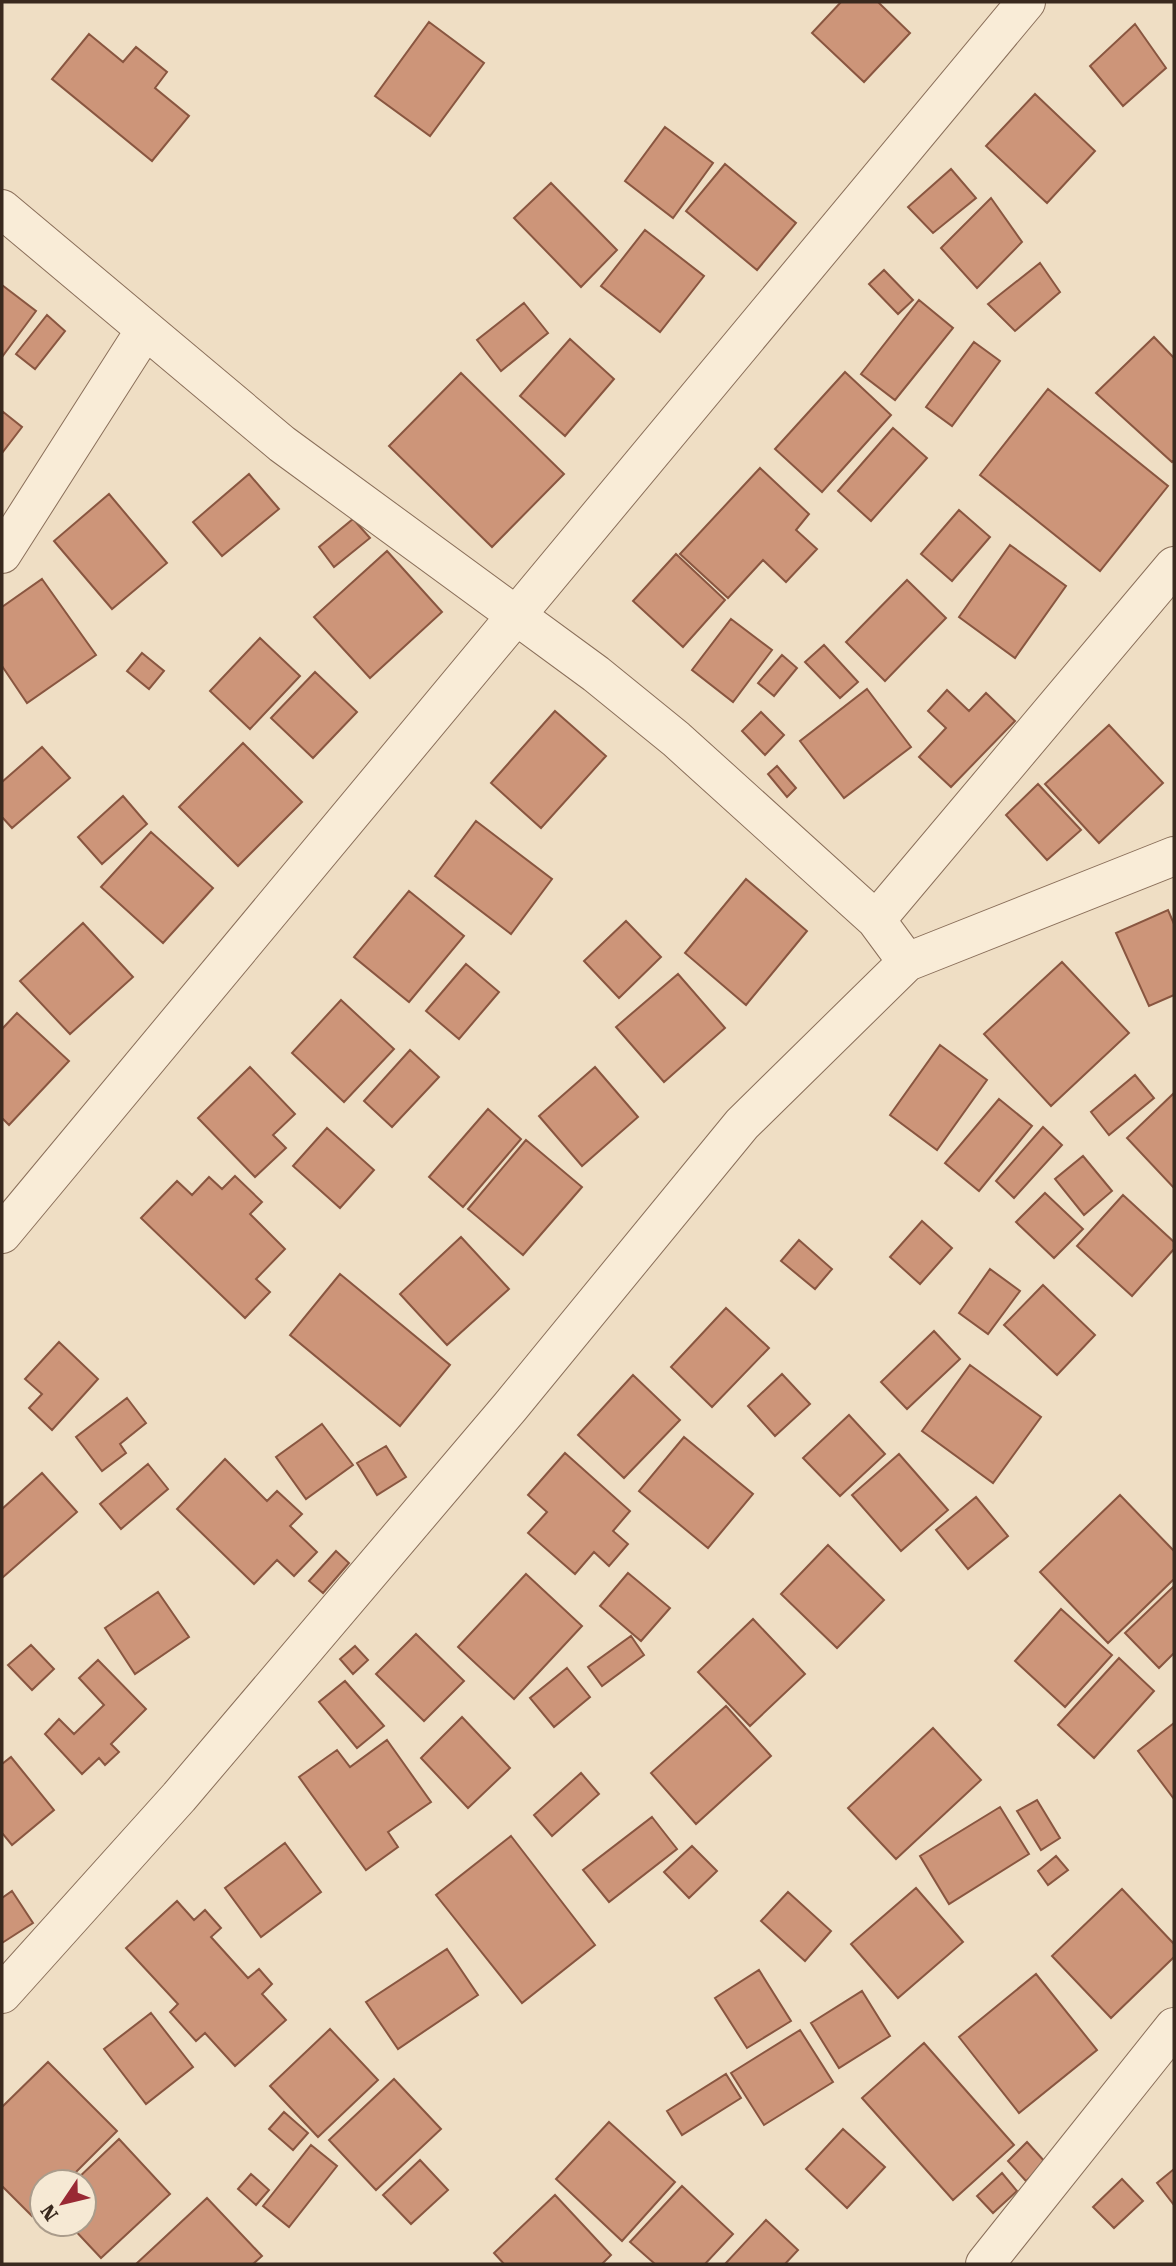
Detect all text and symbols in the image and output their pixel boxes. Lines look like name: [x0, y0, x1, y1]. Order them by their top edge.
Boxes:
north arrow: [28, 2168, 98, 2238]
text: N: [36, 2200, 63, 2225]

